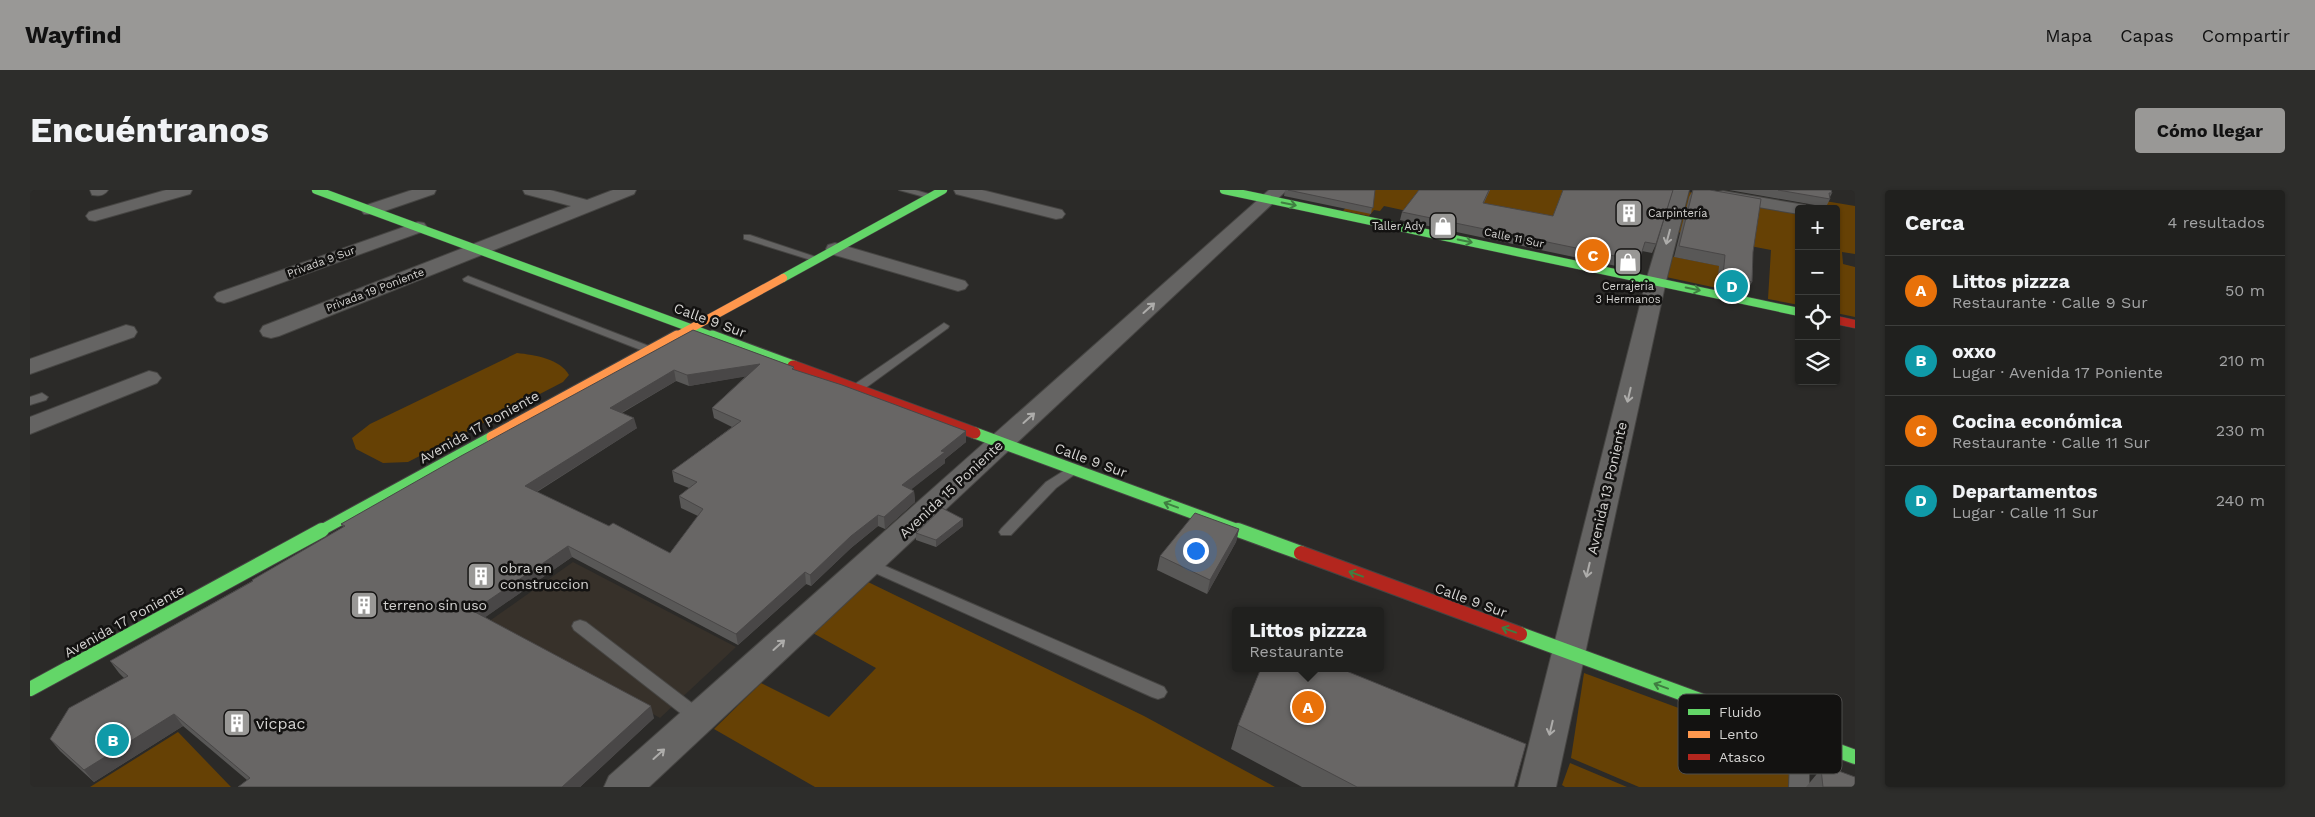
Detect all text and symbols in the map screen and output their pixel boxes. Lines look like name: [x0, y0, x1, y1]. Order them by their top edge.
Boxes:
text: Wayfind: [25, 21, 121, 49]
text: Mapa: [2045, 25, 2092, 46]
text: Capas: [2120, 25, 2174, 46]
text: Compartir: [2202, 25, 2290, 46]
button: Cómo llegar: [2135, 108, 2285, 153]
text: Encuéntranos: [30, 109, 269, 151]
building icon: Carpintería: [1614, 198, 1644, 228]
one-way arrow: [1281, 199, 1297, 209]
map controls: [1795, 205, 1840, 385]
button: +: [1795, 205, 1840, 250]
place label: Carpintería: [1648, 207, 1707, 220]
text: Cerca: [1905, 210, 1964, 235]
shop icon: Taller Ady: [1428, 211, 1458, 241]
text: 4 resultados: [2168, 213, 2265, 232]
place label: Taller Ady: [1372, 220, 1424, 233]
street label: Calle 11 Sur: [1483, 225, 1546, 251]
one-way arrow: [1663, 229, 1672, 245]
pin: C: [1577, 236, 1609, 274]
one-way arrow: [1457, 237, 1473, 246]
street label: Privada 9 Sur: [285, 244, 357, 280]
shop icon: Cerrajeria 3 Hermanos: [1613, 247, 1643, 277]
button: −: [1795, 250, 1840, 295]
street label: Privada 19 Poniente: [324, 265, 426, 315]
pin: D: [1716, 267, 1748, 305]
text: Littos pizzza: [1952, 270, 2070, 293]
place label: Cerrajeria 3 Hermanos: [1596, 280, 1661, 306]
text: A: [1916, 281, 1926, 300]
text: 50 m: [2225, 281, 2265, 300]
one-way arrow: [1684, 285, 1700, 294]
text: Restaurante · Calle 9 Sur: [1952, 293, 2148, 312]
button: locate: [1795, 295, 1840, 340]
street label: Calle 9 Sur: [672, 300, 749, 341]
one-way arrow: [1142, 302, 1155, 314]
button: layers: [1795, 340, 1840, 385]
text: oxxo: [1952, 340, 1996, 363]
text: B: [1916, 351, 1926, 370]
text: 210 m: [2219, 351, 2265, 370]
text: Lugar · Avenida 17 Poniente: [1952, 363, 2163, 382]
one-way arrow: [1624, 386, 1633, 402]
street label: Avenida 17 Poniente: [416, 387, 542, 467]
text: Cocina económica: [1952, 410, 2122, 433]
one-way arrow: [1023, 412, 1035, 424]
street label: Avenida 13 Poniente: [1584, 420, 1630, 556]
text: C: [1916, 421, 1926, 440]
text: 230 m: [2216, 421, 2265, 440]
text: Restaurante · Calle 11 Sur: [1952, 433, 2150, 452]
street label: Avenida 15 Poniente: [896, 437, 1006, 541]
street label: Calle 9 Sur: [1053, 440, 1130, 481]
text: Departamentos: [1952, 480, 2097, 503]
text: D: [1915, 491, 1927, 510]
text: 240 m: [2216, 491, 2265, 510]
one-way arrow: [1164, 500, 1179, 509]
text: Lugar · Calle 11 Sur: [1952, 503, 2098, 522]
your location: [1183, 538, 1209, 564]
place label: obra en construccion: [500, 560, 589, 592]
building icon: obra en construccion: [466, 561, 496, 591]
one-way arrow: [1583, 561, 1592, 577]
one-way arrow: [1349, 568, 1364, 577]
street label: Calle 9 Sur: [1433, 580, 1510, 621]
street label: Avenida 17 Poniente: [61, 581, 187, 661]
building icon: terreno sin uso: [349, 590, 379, 620]
place label: terreno sin uso: [383, 597, 487, 613]
popup: [1232, 607, 1384, 672]
text: Littos pizzza: [1249, 619, 1367, 642]
one-way arrow: [1502, 625, 1517, 634]
one-way arrow: [773, 639, 786, 651]
text: Restaurante: [1249, 642, 1344, 661]
one-way arrow: [1654, 681, 1670, 690]
pin: A: [1292, 688, 1324, 726]
legend: [1678, 694, 1842, 774]
text: Fluido: [1719, 704, 1761, 720]
building icon: vicpac: [222, 708, 252, 738]
place label: vicpac: [256, 714, 306, 733]
one-way arrow: [1546, 720, 1555, 736]
pin: B: [97, 721, 129, 759]
text: Lento: [1719, 726, 1758, 742]
one-way arrow: [653, 748, 666, 760]
text: Atasco: [1719, 749, 1765, 765]

